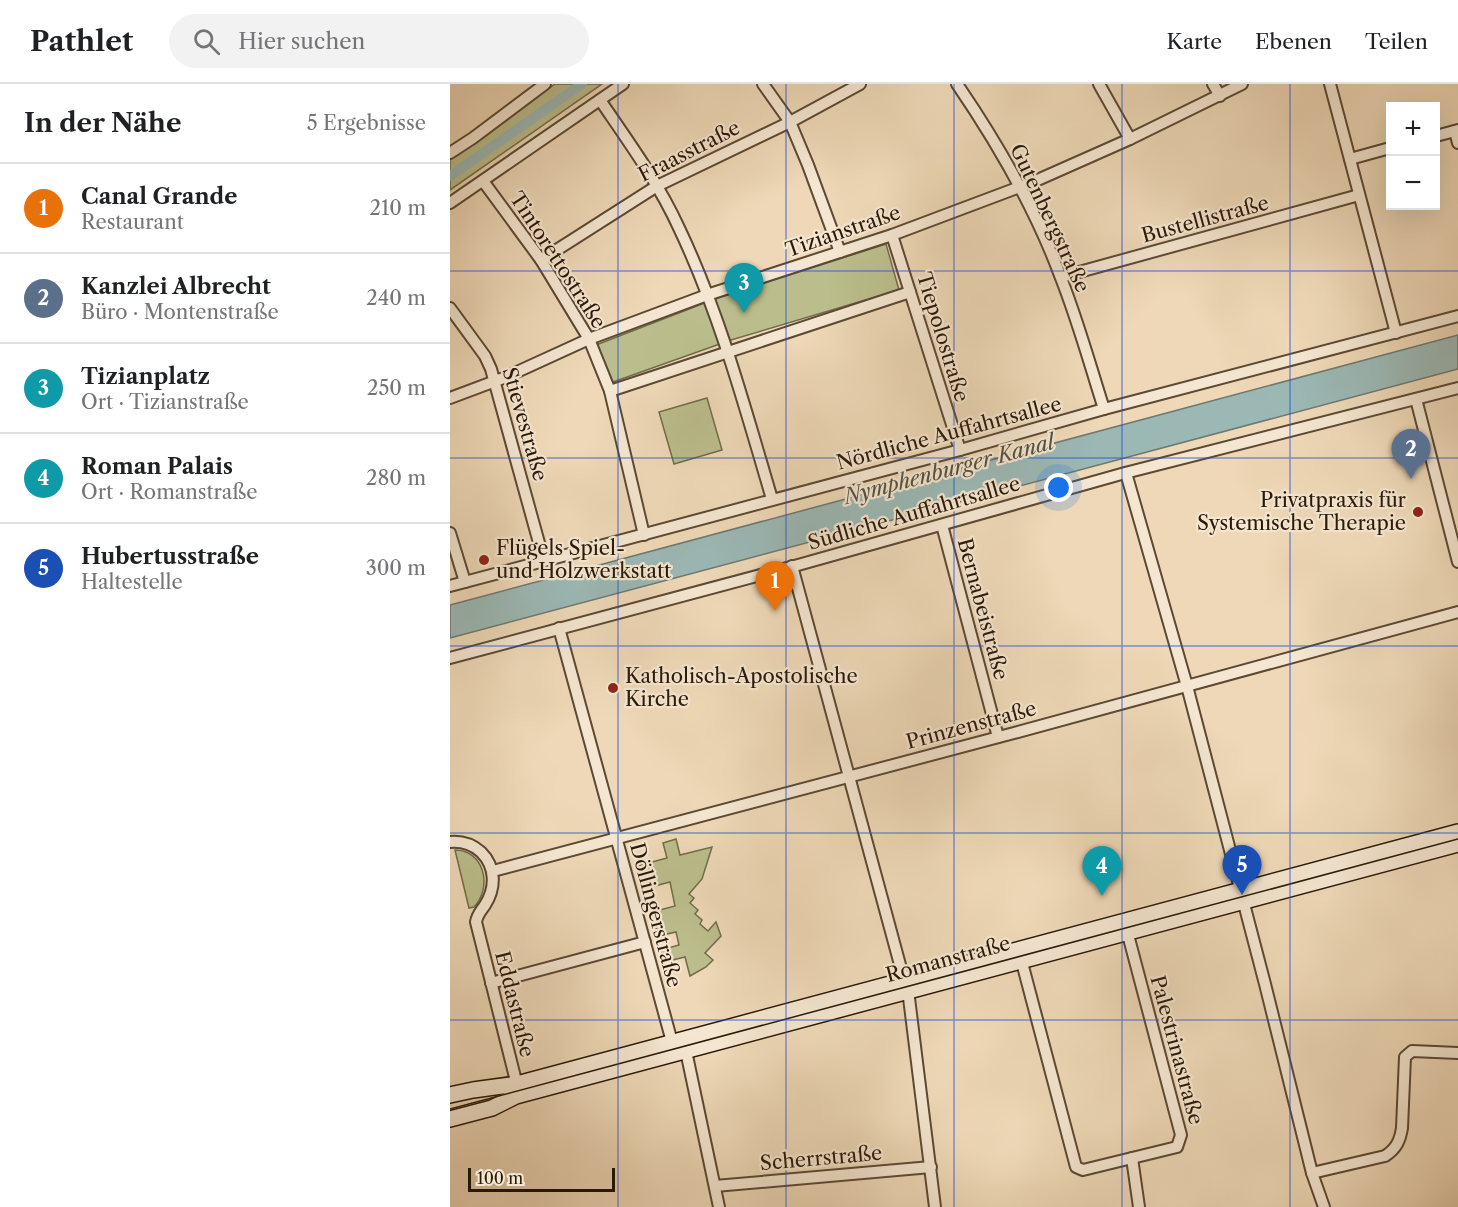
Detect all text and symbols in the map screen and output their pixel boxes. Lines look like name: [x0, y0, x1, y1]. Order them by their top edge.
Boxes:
search box: [169, 14, 589, 68]
text: Pathlet: [30, 24, 133, 58]
icon: search: [190, 25, 223, 58]
text: Hier suchen: [238, 28, 365, 55]
text: Karte: [1167, 29, 1222, 54]
text: Ebenen: [1255, 29, 1332, 54]
text: Teilen: [1365, 29, 1428, 54]
map controls: [1386, 102, 1440, 210]
button: +: [1386, 102, 1440, 156]
text: In der Nähe: [24, 107, 181, 139]
text: 5 Ergebnisse: [307, 111, 426, 135]
street label: Fraasstraße: [634, 115, 744, 187]
street label: Gutenbergstraße: [1005, 140, 1095, 296]
button: −: [1386, 156, 1440, 210]
text: Canal Grande: [81, 183, 237, 210]
street label: Tintorettostraße: [505, 187, 611, 333]
street label: Bustellistraße: [1139, 190, 1271, 248]
text: 1: [39, 196, 48, 220]
text: 210 m: [369, 196, 426, 220]
street label: Tizianstraße: [782, 200, 904, 262]
text: Restaurant: [81, 210, 184, 234]
pin: 3: [724, 264, 764, 313]
street label: Tiepolostraße: [912, 269, 974, 405]
text: Kanzlei Albrecht: [81, 273, 271, 300]
text: 2: [38, 286, 49, 310]
text: 240 m: [366, 286, 426, 310]
text: Büro · Montenstraße: [81, 300, 279, 324]
text: Tizianplatz: [81, 363, 210, 390]
street label: Stievestraße: [497, 364, 553, 484]
text: 3: [38, 376, 49, 400]
text: 250 m: [367, 376, 426, 400]
text: Ort · Tizianstraße: [81, 390, 249, 414]
street label: Nördliche Auffahrtsallee: [834, 391, 1064, 475]
water label: Nymphenburger Kanal: [839, 428, 1059, 510]
pin: 2: [1392, 430, 1430, 479]
text: Roman Palais: [81, 453, 233, 480]
text: 4: [38, 466, 49, 490]
text: 280 m: [366, 466, 426, 490]
street label: Südliche Auffahrtsallee: [805, 471, 1023, 555]
your location: [1044, 473, 1073, 502]
text: Ort · Romanstraße: [81, 480, 257, 504]
place label: Privatpraxis für Systemische Therapie: [1197, 488, 1407, 535]
marker: Privatpraxis für Systemische Therapie: [1411, 505, 1425, 519]
place label: Flügels Spiel- und Holzwerkstatt: [496, 536, 671, 583]
street label: Bernabeistraße: [953, 536, 1013, 682]
text: Hubertusstraße: [81, 543, 259, 570]
marker: Flügels Spiel- und Holzwerkstatt: [477, 553, 491, 567]
text: 5: [38, 556, 49, 580]
text: 300 m: [366, 556, 426, 580]
pin: 1: [756, 562, 794, 611]
text: Haltestelle: [81, 570, 183, 594]
place label: Katholisch-Apostolische Kirche: [625, 664, 858, 711]
marker: Katholisch-Apostolische Kirche: [606, 681, 620, 695]
street label: Prinzenstraße: [903, 696, 1039, 754]
street label: Döllingerstraße: [625, 840, 687, 990]
pin: 4: [1082, 846, 1122, 896]
pin: 5: [1222, 846, 1262, 895]
street label: Romanstraße: [883, 931, 1013, 987]
street label: Eddastraße: [490, 949, 540, 1059]
street label: Palestrinastraße: [1146, 973, 1208, 1127]
street label: Scherrstraße: [759, 1141, 883, 1175]
scale bar: [468, 1165, 615, 1192]
text: 100 m: [477, 1168, 523, 1188]

